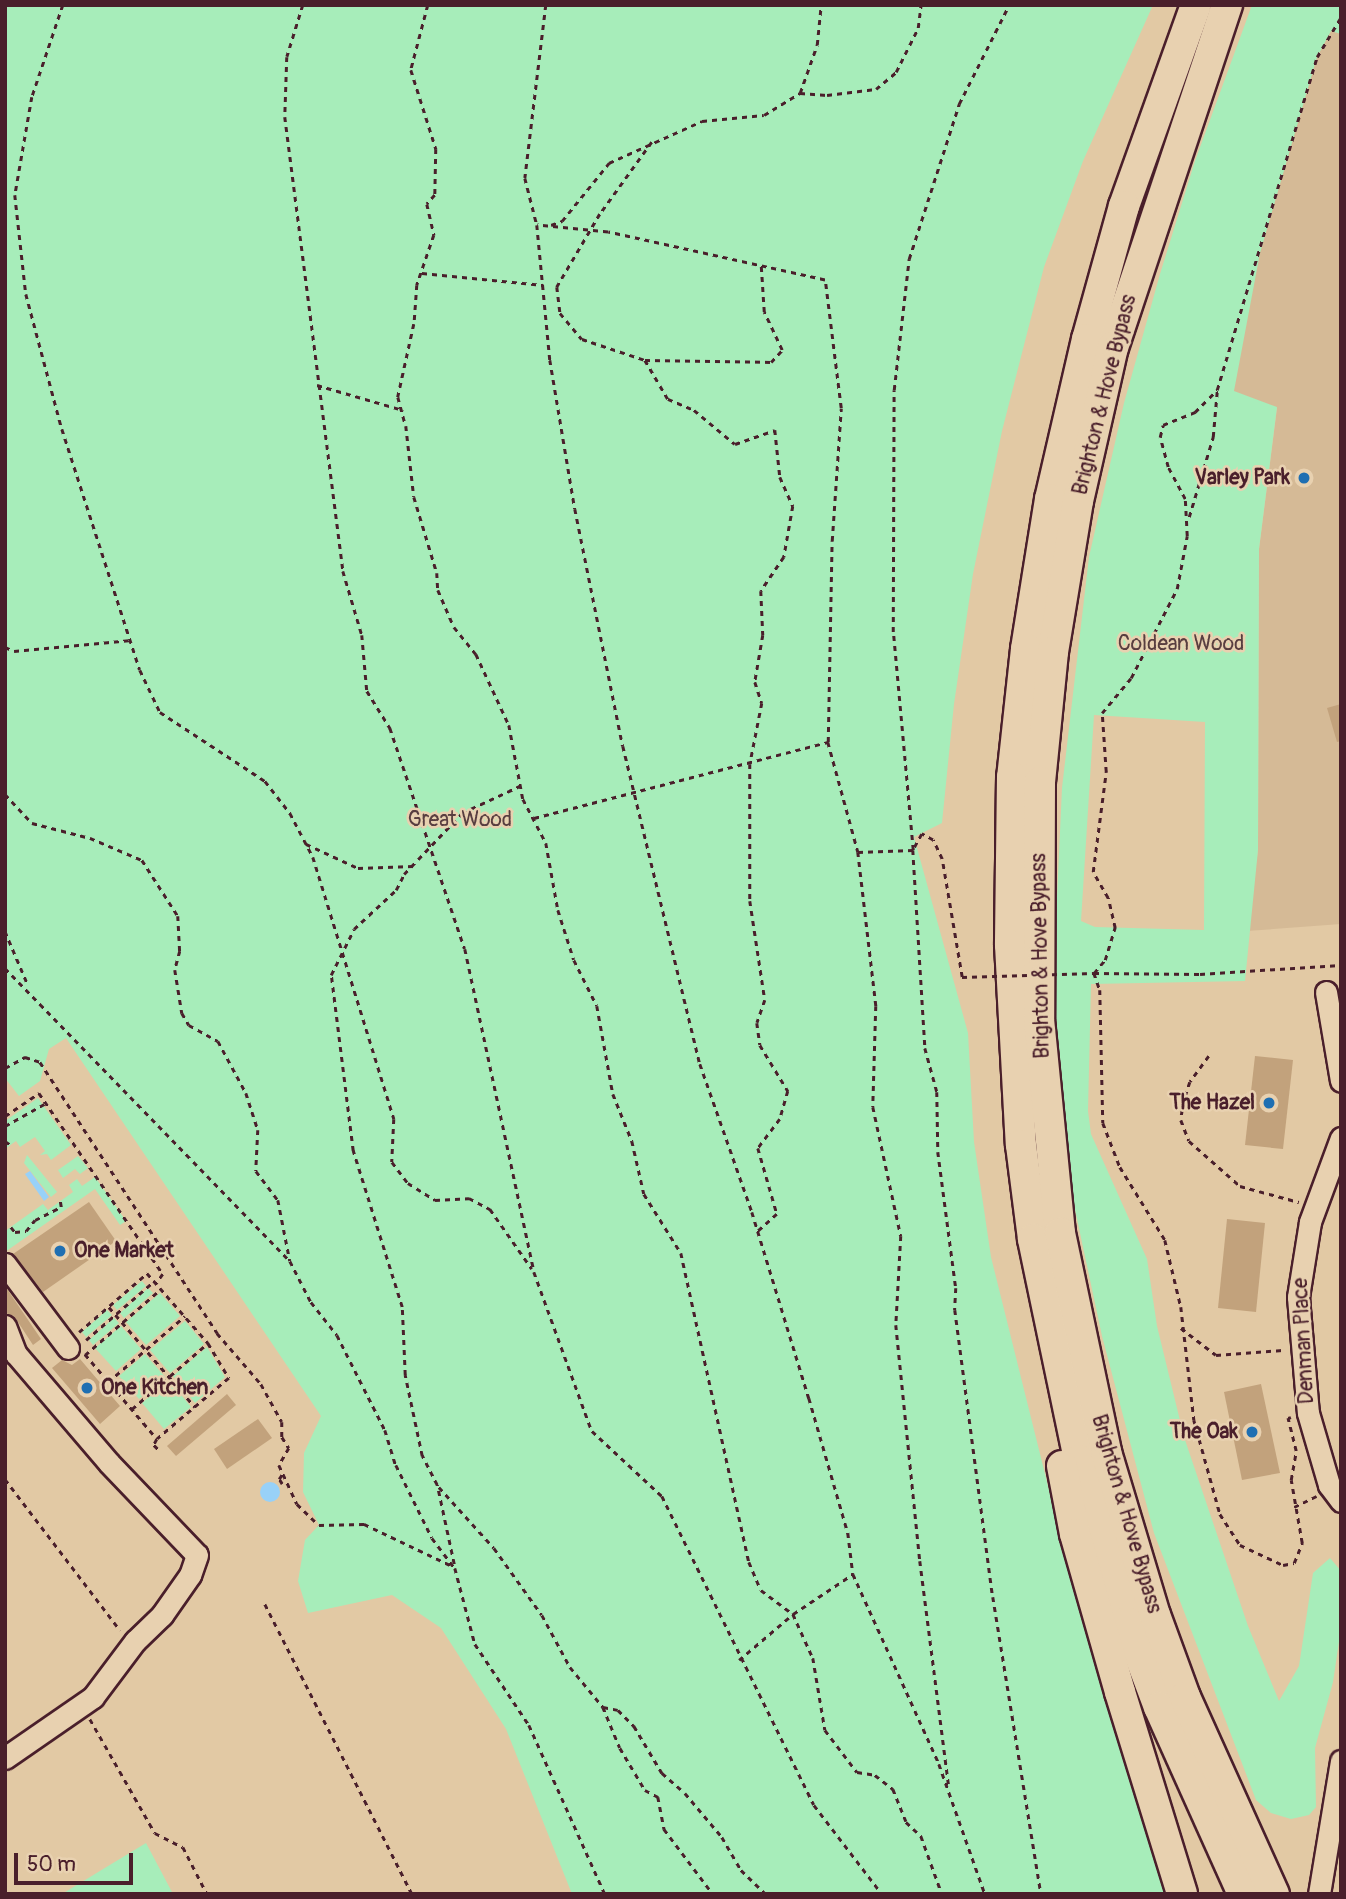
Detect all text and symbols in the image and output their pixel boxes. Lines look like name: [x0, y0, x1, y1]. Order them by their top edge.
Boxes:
street label: Brighton & Hove Bypass: [1068, 292, 1142, 498]
place label: Varley Park: [1195, 465, 1290, 491]
marker: Varley Park: [1296, 470, 1312, 486]
park label: Coldean Wood: [1118, 631, 1244, 657]
park label: Great Wood: [408, 807, 512, 833]
street label: Brighton & Hove Bypass: [1027, 853, 1055, 1059]
place label: The Hazel: [1169, 1090, 1255, 1116]
marker: The Hazel: [1261, 1095, 1277, 1111]
place label: One Market: [74, 1238, 174, 1264]
marker: One Market: [52, 1243, 68, 1259]
street label: Denman Place: [1288, 1277, 1320, 1405]
place label: One Kitchen: [101, 1375, 208, 1401]
marker: One Kitchen: [79, 1380, 95, 1396]
street label: Brighton & Hove Bypass: [1086, 1412, 1166, 1616]
place label: The Oak: [1170, 1419, 1238, 1445]
marker: The Oak: [1244, 1424, 1260, 1440]
scale bar: [18, 1840, 136, 1884]
text: 50 m: [27, 1851, 76, 1878]

